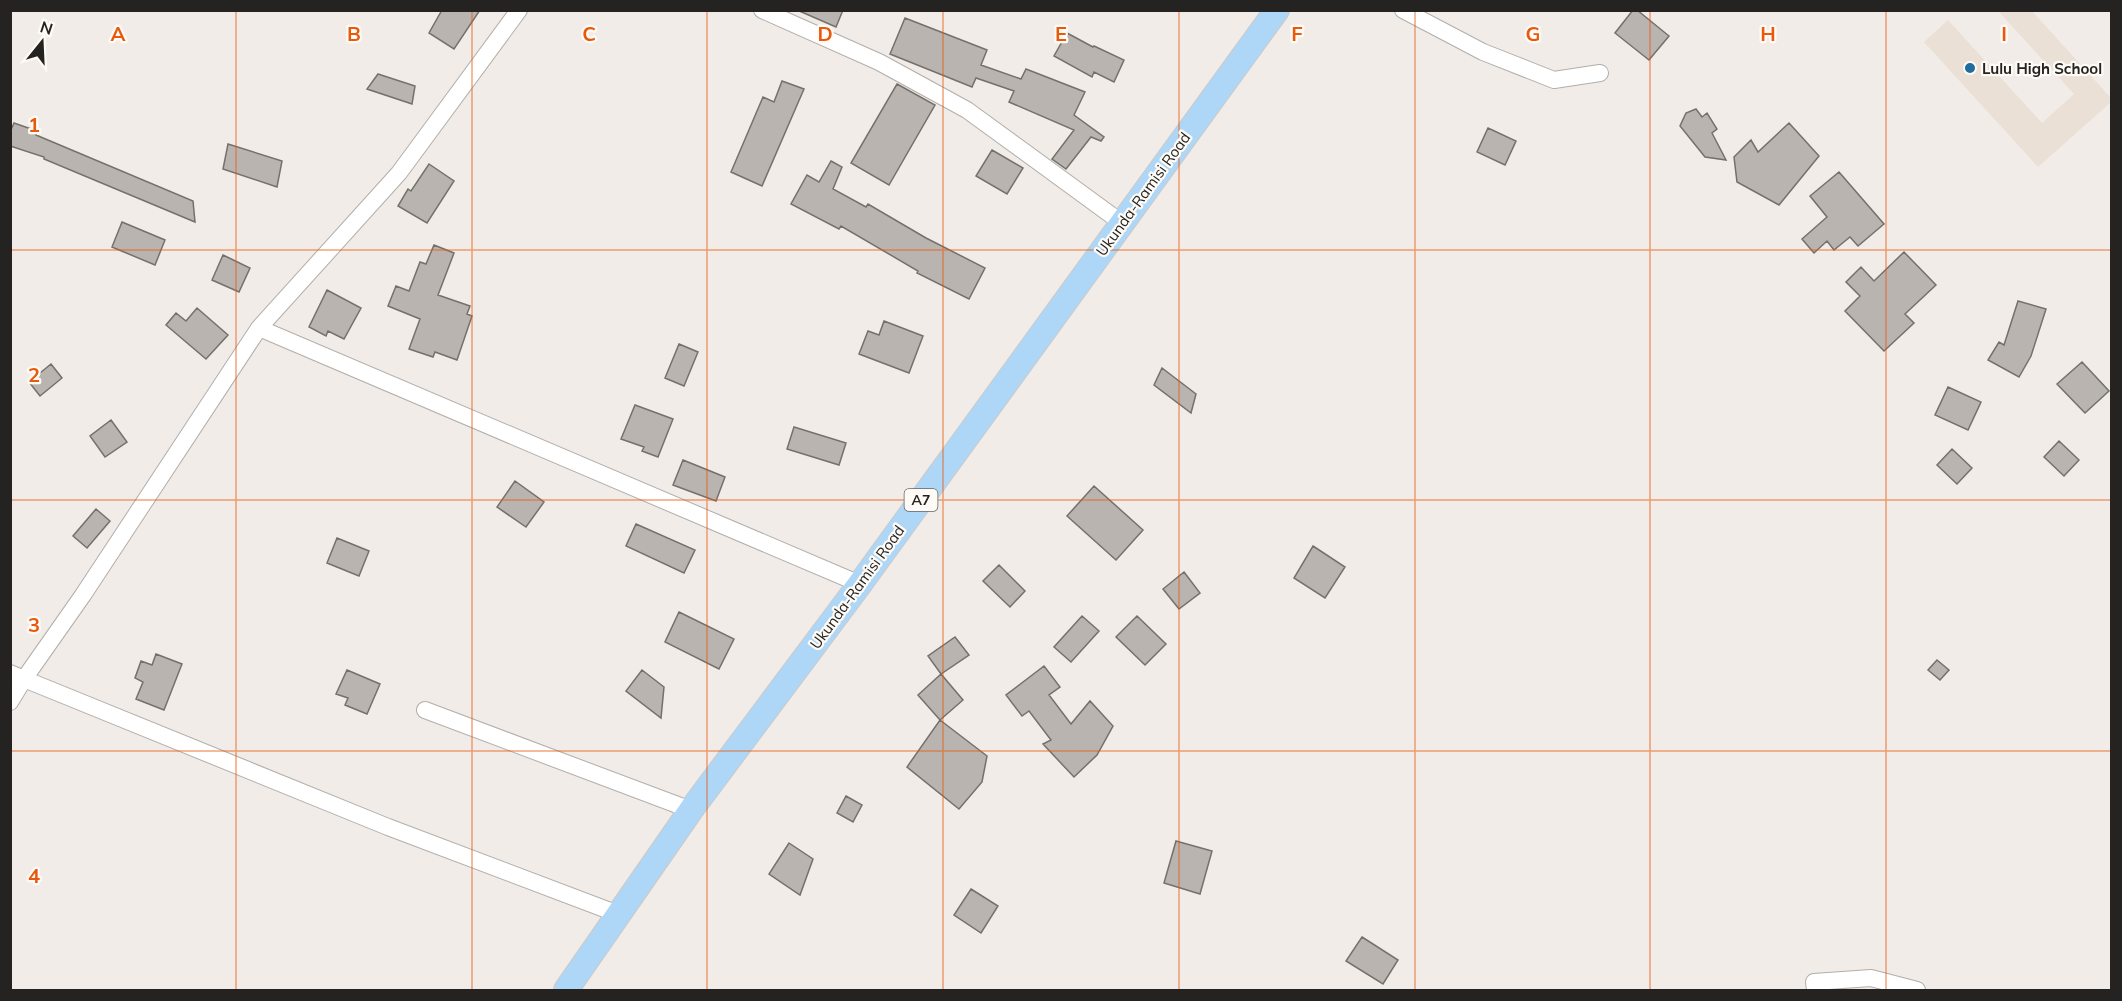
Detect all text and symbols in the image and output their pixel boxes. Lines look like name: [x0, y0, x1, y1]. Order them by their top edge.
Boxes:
north arrow: [12, 12, 72, 72]
text: N: [38, 16, 55, 39]
text: A: [111, 21, 126, 46]
text: B: [347, 21, 361, 46]
text: C: [582, 21, 596, 46]
text: D: [817, 21, 833, 46]
text: E: [1055, 21, 1067, 46]
text: F: [1291, 21, 1303, 46]
text: G: [1526, 21, 1540, 46]
text: H: [1760, 21, 1776, 46]
text: I: [2001, 21, 2007, 46]
place label: Lulu High School: [1982, 59, 2102, 78]
marker: Lulu High School: [1963, 61, 1977, 75]
text: 1: [28, 112, 40, 137]
street label: Ukunda-Ramisi Road: [1092, 128, 1194, 260]
text: 2: [28, 362, 40, 387]
road number: A7: [904, 489, 938, 511]
street label: Ukunda-Ramisi Road: [806, 521, 908, 653]
text: 3: [28, 612, 40, 637]
text: 4: [28, 863, 40, 888]

